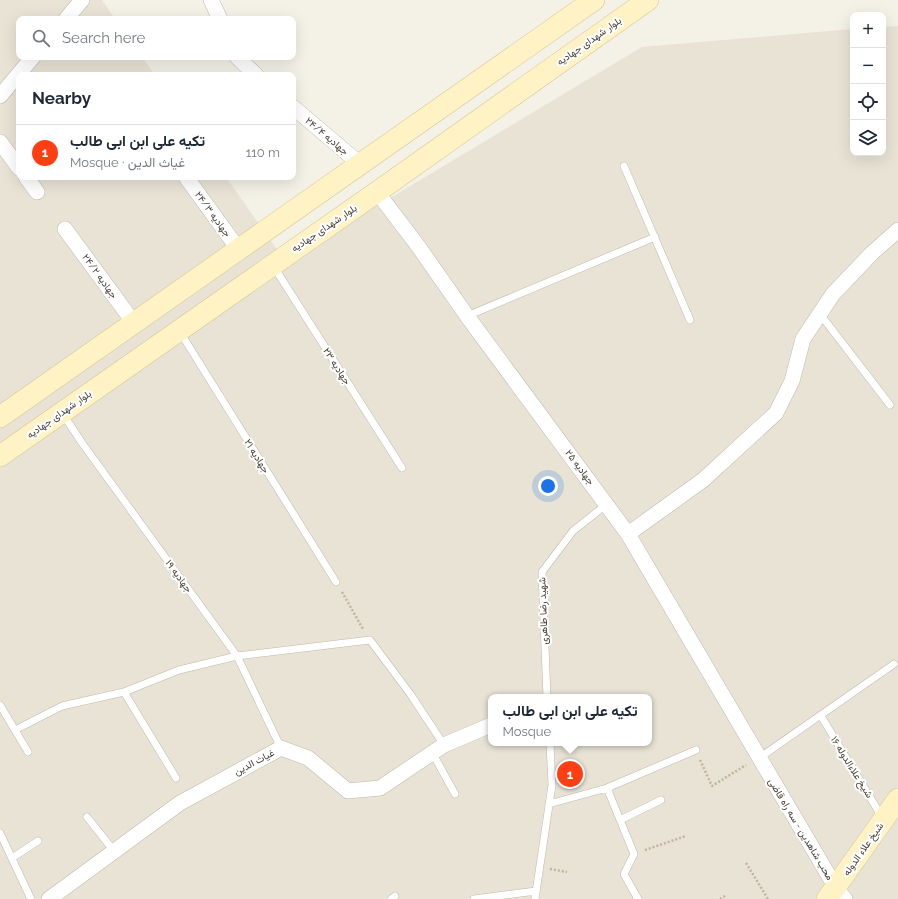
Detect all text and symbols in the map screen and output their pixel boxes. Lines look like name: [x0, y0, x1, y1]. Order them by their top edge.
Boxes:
map controls: [850, 12, 886, 156]
button: +: [850, 12, 886, 48]
street label: بلوار شهدای جهادیه: [555, 15, 624, 68]
search box: [16, 16, 296, 60]
icon: search: [30, 27, 52, 49]
text: Search here: [62, 29, 145, 47]
button: −: [850, 48, 886, 84]
button: locate: [850, 84, 886, 120]
text: Nearby: [32, 88, 91, 108]
street label: جهادیه ۲۴/۴: [303, 115, 351, 158]
button: layers: [850, 120, 886, 156]
text: تکیه علی ابن ابی طالب: [70, 132, 205, 150]
text: 1: [42, 145, 48, 160]
text: 110 m: [246, 145, 280, 160]
text: Mosque · غیاث الدین: [70, 155, 185, 170]
street label: جهادیه ۲۴/۳: [192, 189, 233, 240]
street label: بلوار شهدای جهادیه: [289, 202, 359, 255]
street label: جهادیه ۲۴/۲: [79, 252, 120, 301]
street label: جهادیه ۲۳: [320, 345, 353, 387]
street label: بلوار شهدای جهادیه: [25, 388, 94, 441]
street label: جهادیه ۲۱: [241, 437, 272, 476]
street label: جهادیه ۲۵: [562, 447, 597, 488]
your location: [538, 476, 558, 496]
street label: جهادیه ۱۹: [163, 558, 195, 595]
street label: شهید رضا طاهری: [536, 577, 551, 645]
popup: [488, 694, 652, 746]
text: تکیه علی ابن ابی طالب: [502, 702, 638, 720]
text: Mosque: [502, 724, 551, 739]
street label: شیخ علاءالدوله ۱۶: [828, 734, 875, 800]
street label: غیاث الدین: [232, 747, 276, 778]
pin: 1: [557, 759, 583, 789]
street label: محب شاهدین - سه راه قاضی: [765, 776, 836, 882]
street label: شیخ علاء الدوله: [841, 820, 886, 878]

